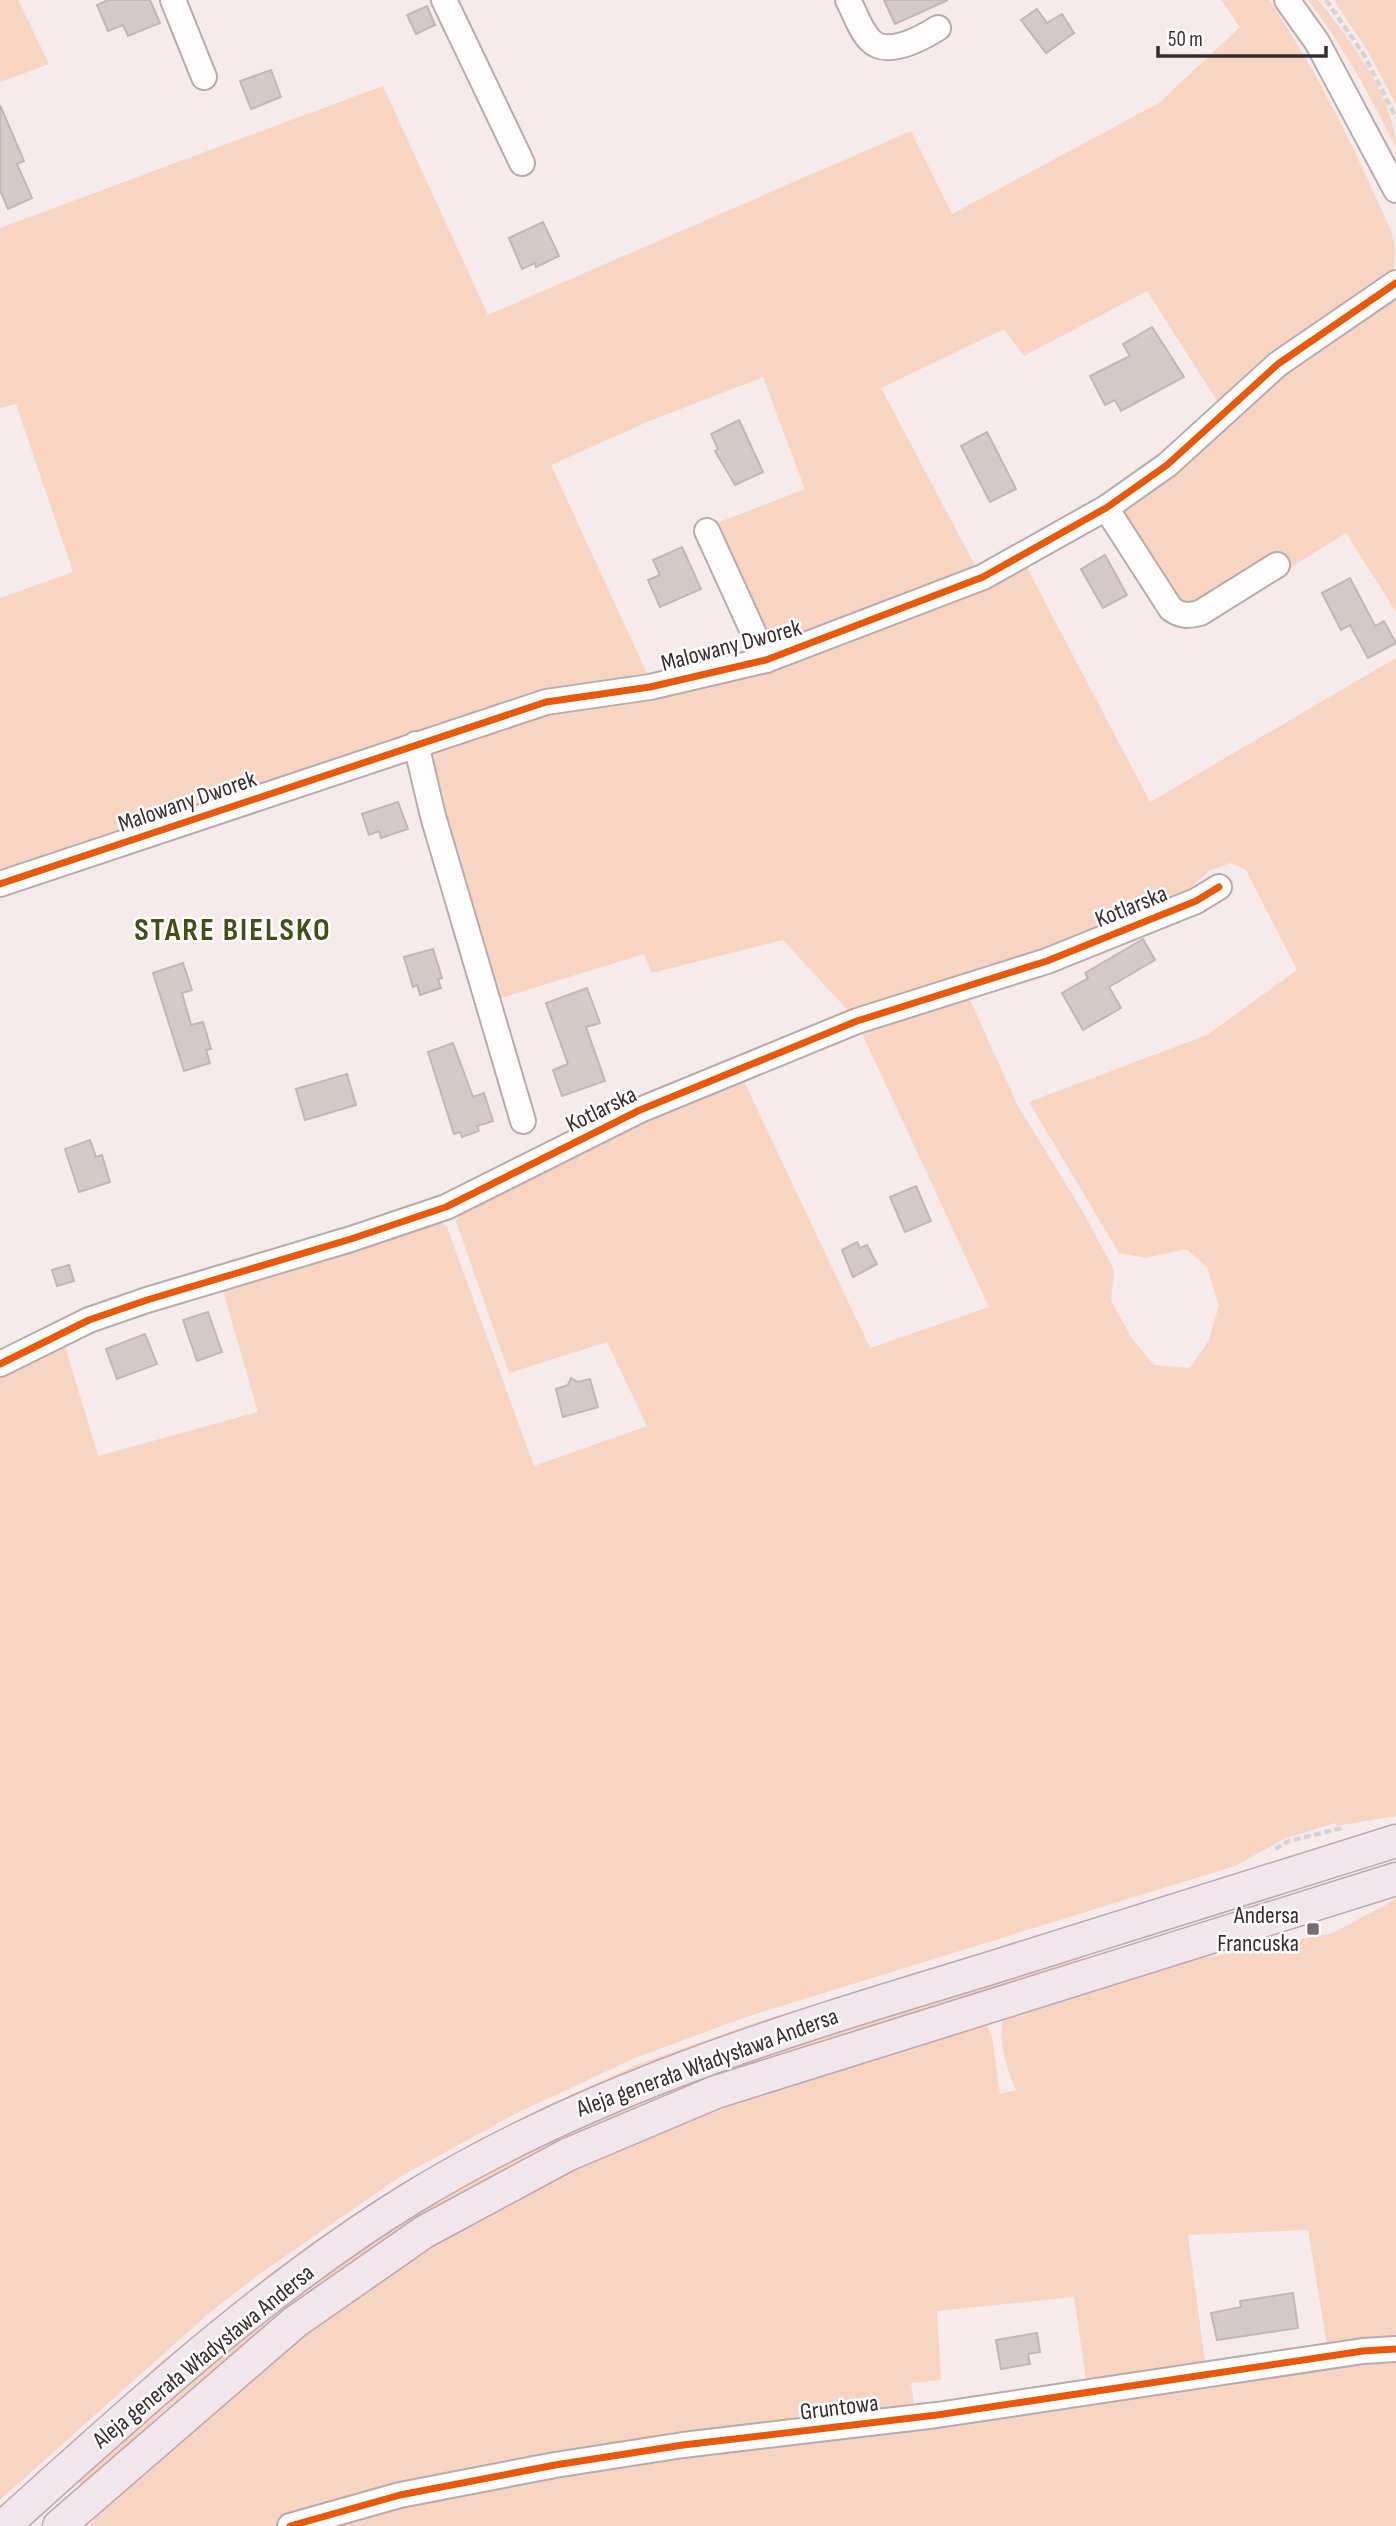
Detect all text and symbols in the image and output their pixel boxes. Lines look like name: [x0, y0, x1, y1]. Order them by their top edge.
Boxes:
scale bar: [1158, 14, 1326, 58]
text: 50 m: [1168, 27, 1203, 52]
street label: Malowany Dworek: [658, 613, 804, 678]
street label: Malowany Dworek: [114, 764, 260, 839]
street label: Kotlarska: [1091, 879, 1171, 934]
district label: STARE BIELSKO: [134, 911, 332, 950]
street label: Kotlarska: [561, 1080, 641, 1139]
place label: Andersa Francuska: [1217, 1901, 1299, 1958]
marker: Andersa Francuska: [1305, 1921, 1321, 1937]
street label: Aleja generała Władysława Andersa: [571, 2002, 842, 2124]
street label: Aleja generała Władysława Andersa: [86, 2258, 320, 2455]
street label: Gruntowa: [798, 2388, 880, 2427]

